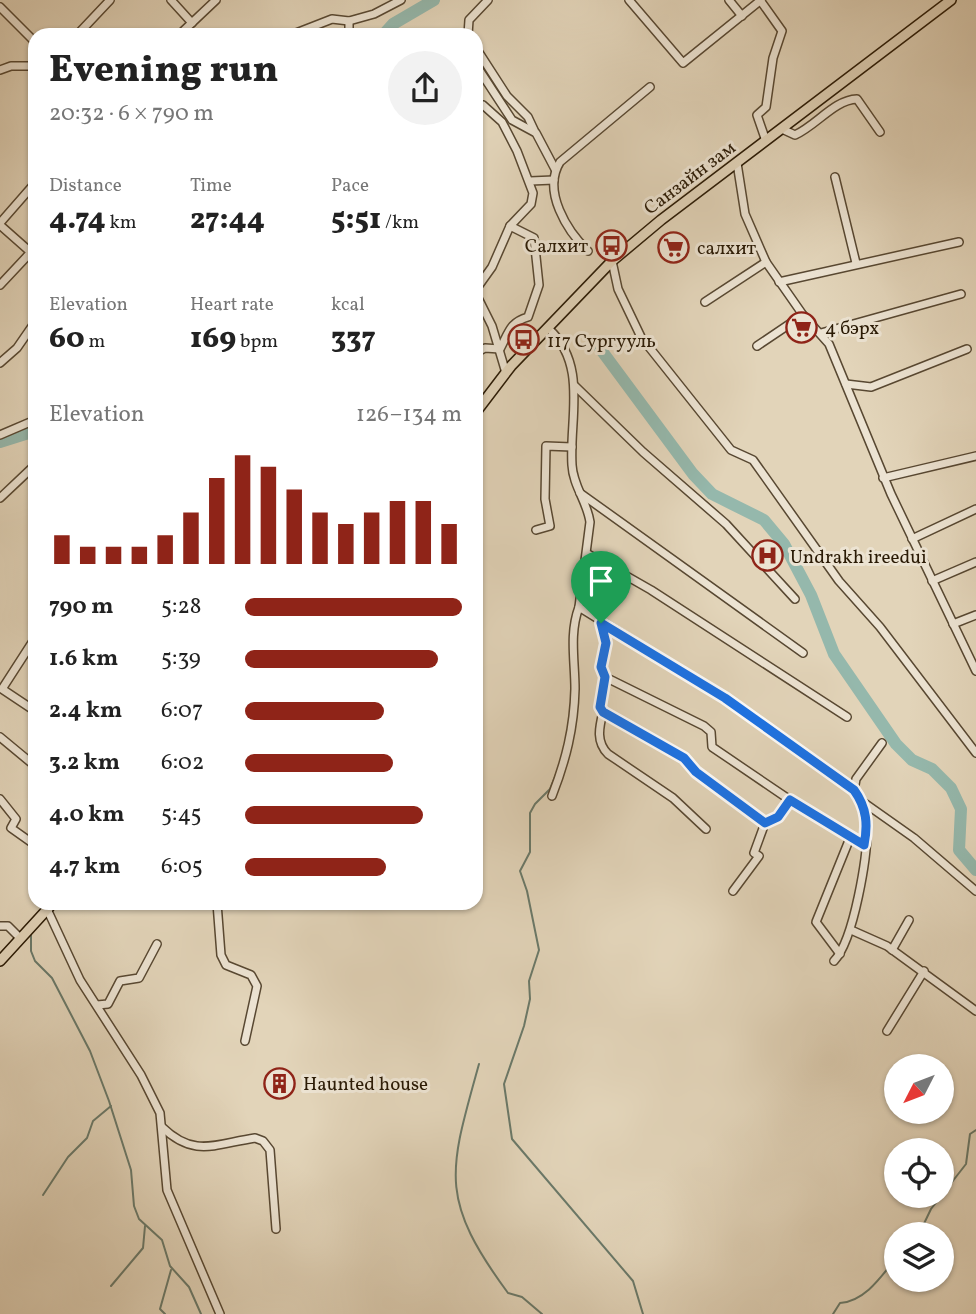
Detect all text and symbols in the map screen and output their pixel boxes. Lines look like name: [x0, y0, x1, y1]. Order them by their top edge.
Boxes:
text: Evening run: [49, 45, 279, 98]
button: share: [388, 51, 462, 125]
text: 20:32 · 6 × 790 m: [49, 98, 214, 130]
street label: Санзайн зам: [639, 135, 741, 222]
text: Distance: [49, 173, 122, 199]
text: Time: [190, 173, 232, 199]
text: Pace: [331, 173, 369, 199]
text: 4.74: [49, 199, 106, 241]
text: 27:44: [190, 199, 265, 241]
text: 5:51: [331, 199, 381, 241]
text: km: [106, 210, 137, 236]
text: /km: [381, 210, 419, 236]
bus stop icon: Салхит: [594, 228, 628, 262]
supermarket icon: салхит: [657, 230, 691, 264]
place label: Салхит: [525, 234, 588, 260]
place label: салхит: [697, 236, 757, 262]
text: Elevation: [49, 292, 128, 318]
text: Heart rate: [190, 292, 274, 318]
text: kcal: [331, 292, 365, 318]
supermarket icon: 4 бэрх: [785, 310, 819, 344]
place label: 4 бэрх: [825, 316, 879, 342]
text: 60: [49, 318, 85, 360]
text: 169: [190, 318, 236, 360]
text: 337: [331, 318, 376, 360]
bus stop icon: 117 Сургууль: [507, 323, 541, 357]
text: m: [85, 329, 105, 355]
text: bpm: [236, 329, 278, 355]
place label: 117 Сургууль: [547, 329, 656, 355]
text: Elevation: [49, 399, 145, 431]
text: 126–134 m: [356, 399, 462, 431]
hospital icon: Undrakh ireedui: [750, 539, 784, 573]
place label: Undrakh ireedui: [790, 545, 927, 571]
pin: [571, 551, 631, 623]
icon: arrive: [582, 562, 620, 600]
text: 790 m: [49, 591, 113, 623]
text: 5:28: [161, 591, 202, 623]
text: 1.6 km: [49, 643, 118, 675]
text: 5:39: [161, 643, 201, 675]
text: 2.4 km: [49, 695, 122, 727]
text: 6:07: [161, 695, 203, 727]
text: 3.2 km: [49, 747, 120, 779]
text: 6:02: [161, 747, 204, 779]
text: 4.0 km: [49, 799, 124, 831]
text: 5:45: [161, 799, 202, 831]
text: 4.7 km: [49, 851, 121, 883]
text: 6:05: [161, 851, 203, 883]
north arrow: [884, 1054, 954, 1124]
map controls: [884, 1054, 954, 1292]
building icon: Haunted house: [263, 1066, 297, 1100]
place label: Haunted house: [303, 1072, 428, 1098]
button: locate: [884, 1138, 954, 1208]
button: layers: [884, 1222, 954, 1292]

